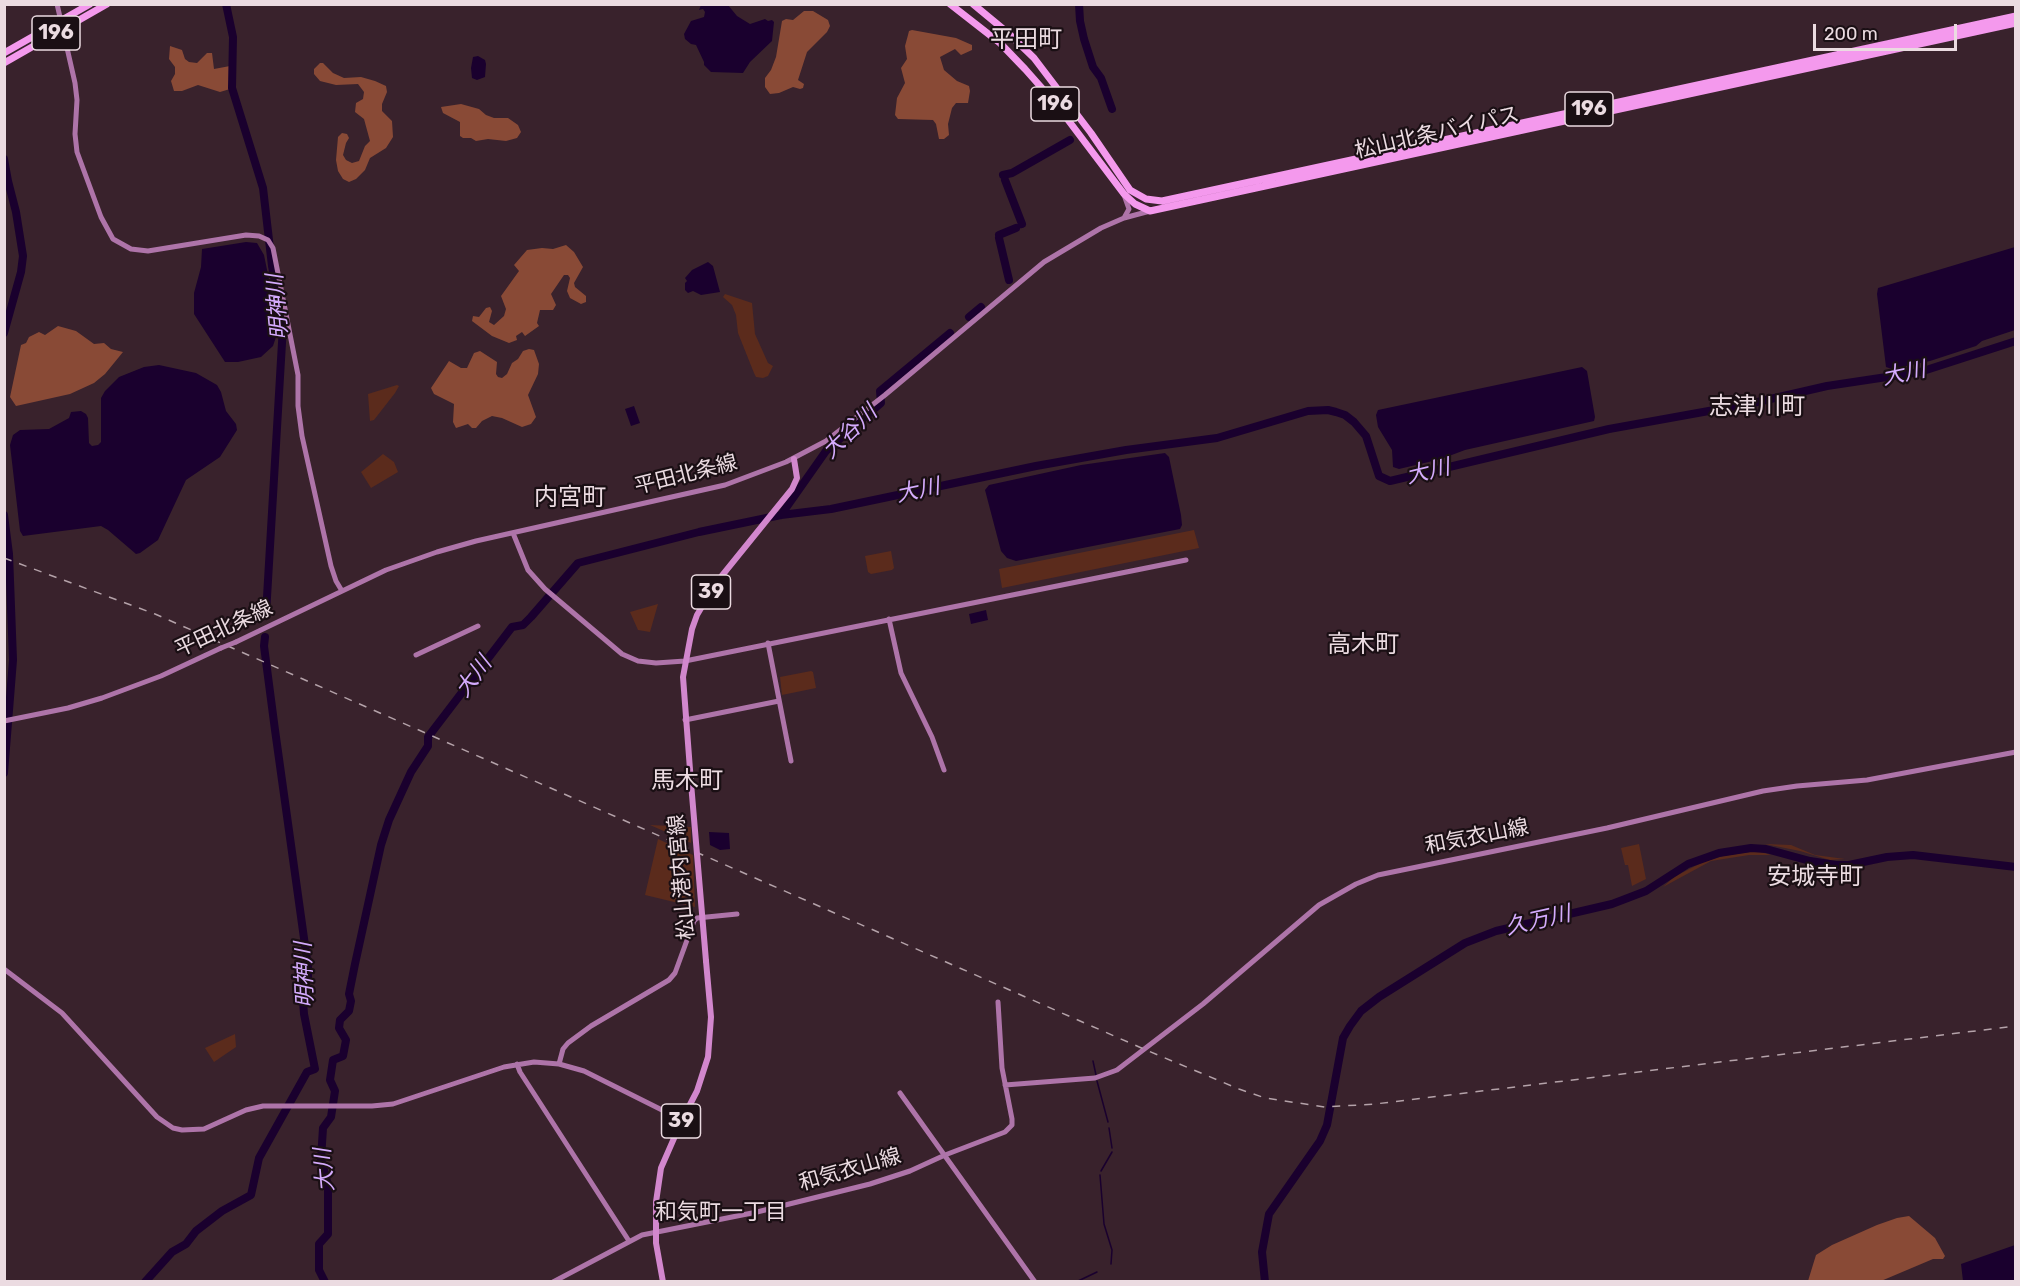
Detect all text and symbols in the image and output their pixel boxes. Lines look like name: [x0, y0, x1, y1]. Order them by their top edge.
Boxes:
scale bar: [1816, 12, 1960, 50]
road number: 196: [32, 16, 80, 50]
text: 200 m: [1824, 23, 1878, 45]
district label: 平田町: [990, 26, 1062, 54]
road number: 196: [1031, 87, 1079, 121]
road number: 196: [1565, 92, 1613, 126]
street label: 松山北条バイパス: [1352, 102, 1522, 164]
water label: 明神川: [262, 273, 294, 341]
water label: 大川: [1880, 357, 1928, 391]
district label: 志津川町: [1709, 393, 1805, 421]
water label: 大谷川: [817, 400, 883, 464]
street label: 平田北条線: [632, 450, 740, 500]
water label: 大川: [1404, 454, 1452, 490]
water label: 大川: [894, 474, 942, 508]
district label: 内宮町: [534, 484, 606, 512]
road number: 39: [692, 575, 730, 609]
street label: 平田北条線: [171, 595, 277, 663]
district label: 高木町: [1327, 631, 1399, 659]
water label: 大川: [450, 651, 498, 703]
district label: 馬木町: [651, 767, 723, 795]
street label: 松山港内宮線: [664, 813, 700, 941]
street label: 和気衣山線: [1423, 815, 1531, 859]
district label: 安城寺町: [1767, 863, 1863, 891]
water label: 久万川: [1503, 901, 1573, 941]
water label: 明神川: [291, 942, 319, 1008]
road number: 39: [662, 1104, 700, 1138]
street label: 和気衣山線: [796, 1143, 904, 1197]
water label: 大川: [310, 1147, 340, 1193]
district label: 和気町一丁目: [655, 1200, 787, 1226]

